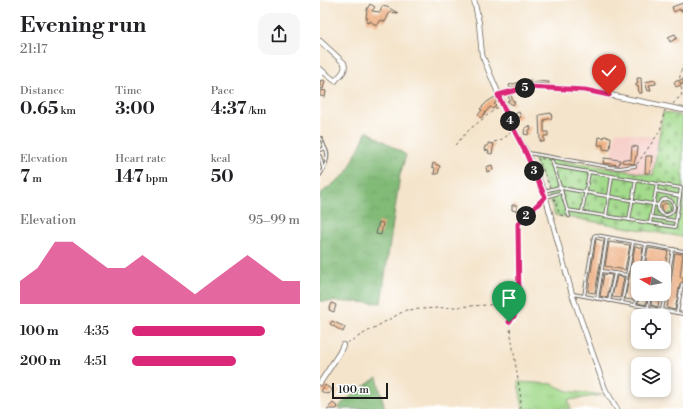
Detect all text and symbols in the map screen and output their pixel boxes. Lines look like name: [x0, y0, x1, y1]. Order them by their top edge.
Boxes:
text: Evening run: [20, 12, 146, 39]
button: share: [258, 13, 300, 55]
text: 21:17: [20, 41, 48, 57]
pin: [592, 54, 626, 95]
icon: check: [598, 60, 620, 82]
pin: 5: [515, 78, 535, 98]
text: 5: [522, 81, 528, 95]
text: Distance: [20, 84, 64, 98]
text: Time: [115, 84, 142, 98]
text: Pace: [211, 84, 234, 98]
text: 0.65: [20, 98, 58, 120]
text: 3:00: [115, 98, 155, 120]
text: 4:37: [211, 98, 247, 120]
text: km: [58, 104, 76, 118]
text: /km: [247, 104, 266, 118]
pin: 4: [500, 111, 520, 131]
text: 4: [506, 114, 514, 128]
text: Elevation: [20, 152, 68, 166]
text: Heart rate: [115, 152, 166, 166]
text: kcal: [211, 152, 231, 166]
pin: 3: [524, 161, 544, 181]
text: 3: [531, 164, 537, 178]
text: 7: [20, 166, 30, 188]
text: 147: [115, 166, 143, 188]
text: 50: [211, 166, 234, 188]
text: m: [30, 172, 42, 186]
text: bpm: [143, 172, 168, 186]
pin: 2: [516, 206, 536, 226]
text: 2: [523, 209, 529, 223]
text: Elevation: [20, 212, 76, 228]
text: 95–99 m: [248, 212, 300, 228]
north arrow: [631, 261, 671, 301]
map controls: [631, 261, 671, 397]
pin: [492, 281, 526, 322]
icon: arrive: [498, 287, 520, 309]
button: locate: [631, 309, 671, 349]
text: 100 m: [20, 323, 59, 339]
text: 4:35: [84, 323, 109, 339]
text: 200 m: [20, 353, 61, 369]
text: 4:51: [84, 353, 107, 369]
button: layers: [631, 357, 671, 397]
scale bar: [332, 381, 388, 400]
text: 100 m: [338, 383, 369, 397]

